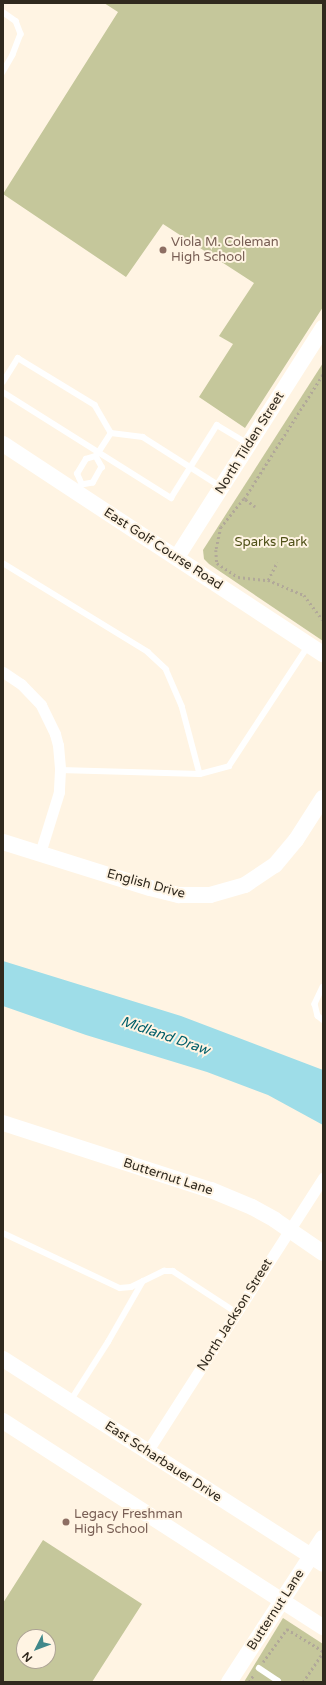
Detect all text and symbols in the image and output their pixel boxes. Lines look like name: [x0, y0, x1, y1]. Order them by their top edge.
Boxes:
place label: Viola M. Coleman High School: [171, 235, 279, 266]
marker: Viola M. Coleman High School: [158, 245, 168, 255]
street label: North Tilden Street: [212, 389, 288, 497]
street label: East Golf Course Road: [101, 505, 225, 593]
park label: Sparks Park: [235, 534, 307, 550]
street label: English Drive: [105, 866, 187, 902]
water label: Midland Draw: [118, 1013, 212, 1059]
street label: Butternut Lane: [121, 1155, 215, 1199]
street label: North Jackson Street: [194, 1256, 276, 1374]
street label: East Scharbauer Drive: [102, 1418, 224, 1506]
place label: Legacy Freshman High School: [74, 1507, 183, 1538]
marker: Legacy Freshman High School: [61, 1517, 71, 1527]
street label: Butternut Lane: [244, 1567, 308, 1653]
north arrow: [16, 1629, 56, 1669]
text: N: [20, 1649, 35, 1664]

